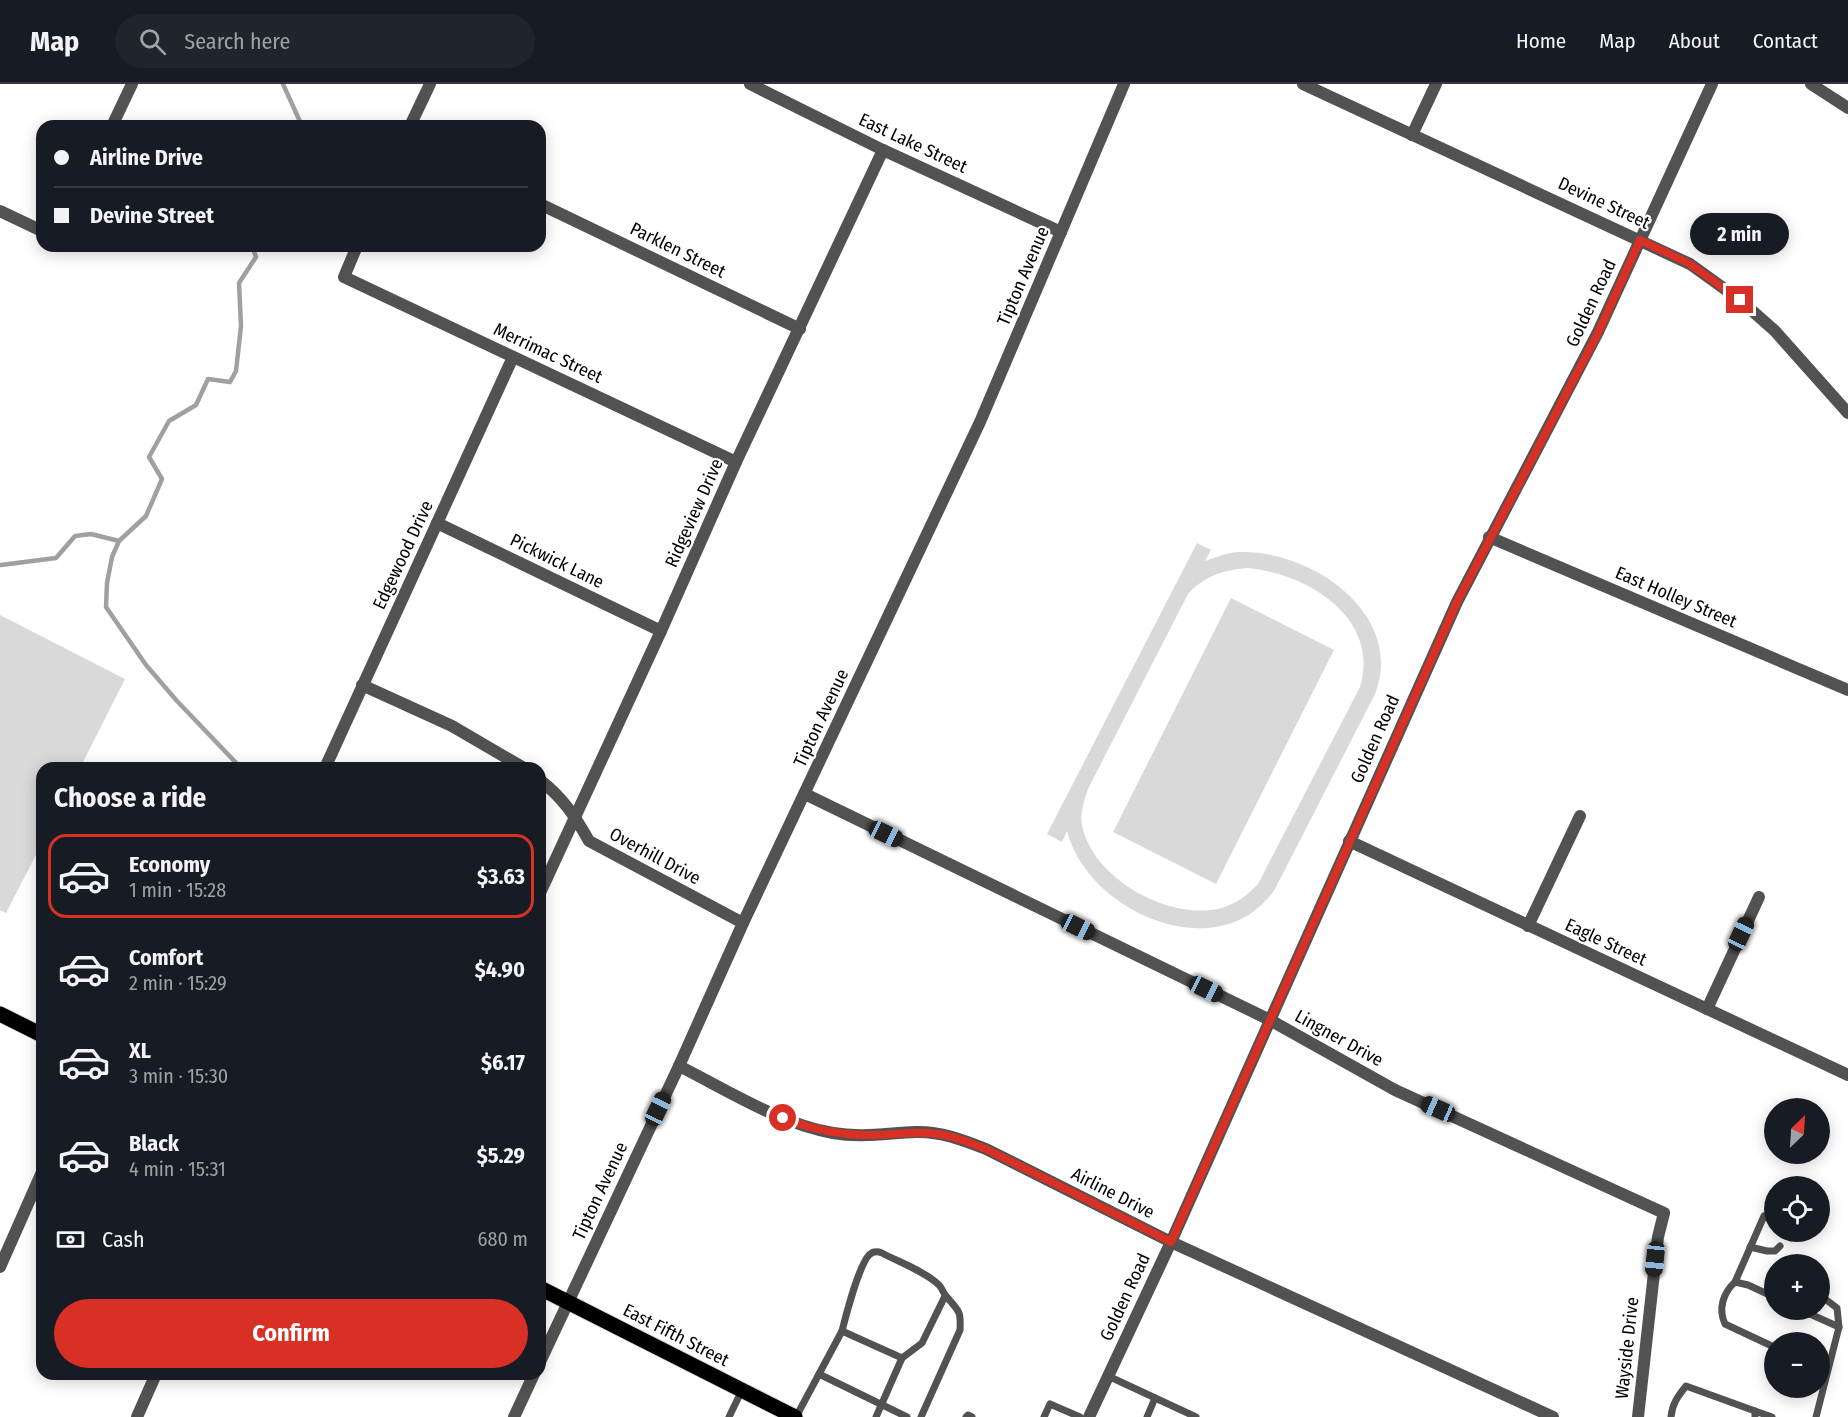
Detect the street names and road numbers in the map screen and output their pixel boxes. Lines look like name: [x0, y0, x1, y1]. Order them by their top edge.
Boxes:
street label: East Lake Street: [855, 108, 971, 178]
street label: Devine Street: [1555, 172, 1653, 234]
street label: Parklen Street: [627, 217, 729, 283]
street label: Tipton Avenue: [992, 223, 1054, 329]
street label: Golden Road: [1561, 256, 1621, 350]
street label: Merrimac Street: [490, 318, 606, 388]
street label: Ridgeview Drive: [660, 455, 728, 571]
street label: Edgewood Drive: [368, 497, 438, 613]
street label: Pickwick Lane: [506, 529, 608, 593]
street label: East Holley Street: [1612, 562, 1740, 633]
street label: Tipton Avenue: [789, 666, 853, 770]
street label: Golden Road: [1346, 692, 1404, 786]
street label: Overhill Drive: [606, 823, 705, 889]
street label: Eagle Street: [1562, 914, 1650, 970]
street label: Lingner Drive: [1291, 1005, 1387, 1071]
street label: Tipton Avenue: [568, 1139, 632, 1243]
street label: Airline Drive: [1068, 1163, 1158, 1223]
street label: Golden Road: [1095, 1250, 1155, 1344]
street label: Wayside Drive: [1611, 1296, 1643, 1400]
street label: East Fifth Street: [619, 1299, 733, 1371]

